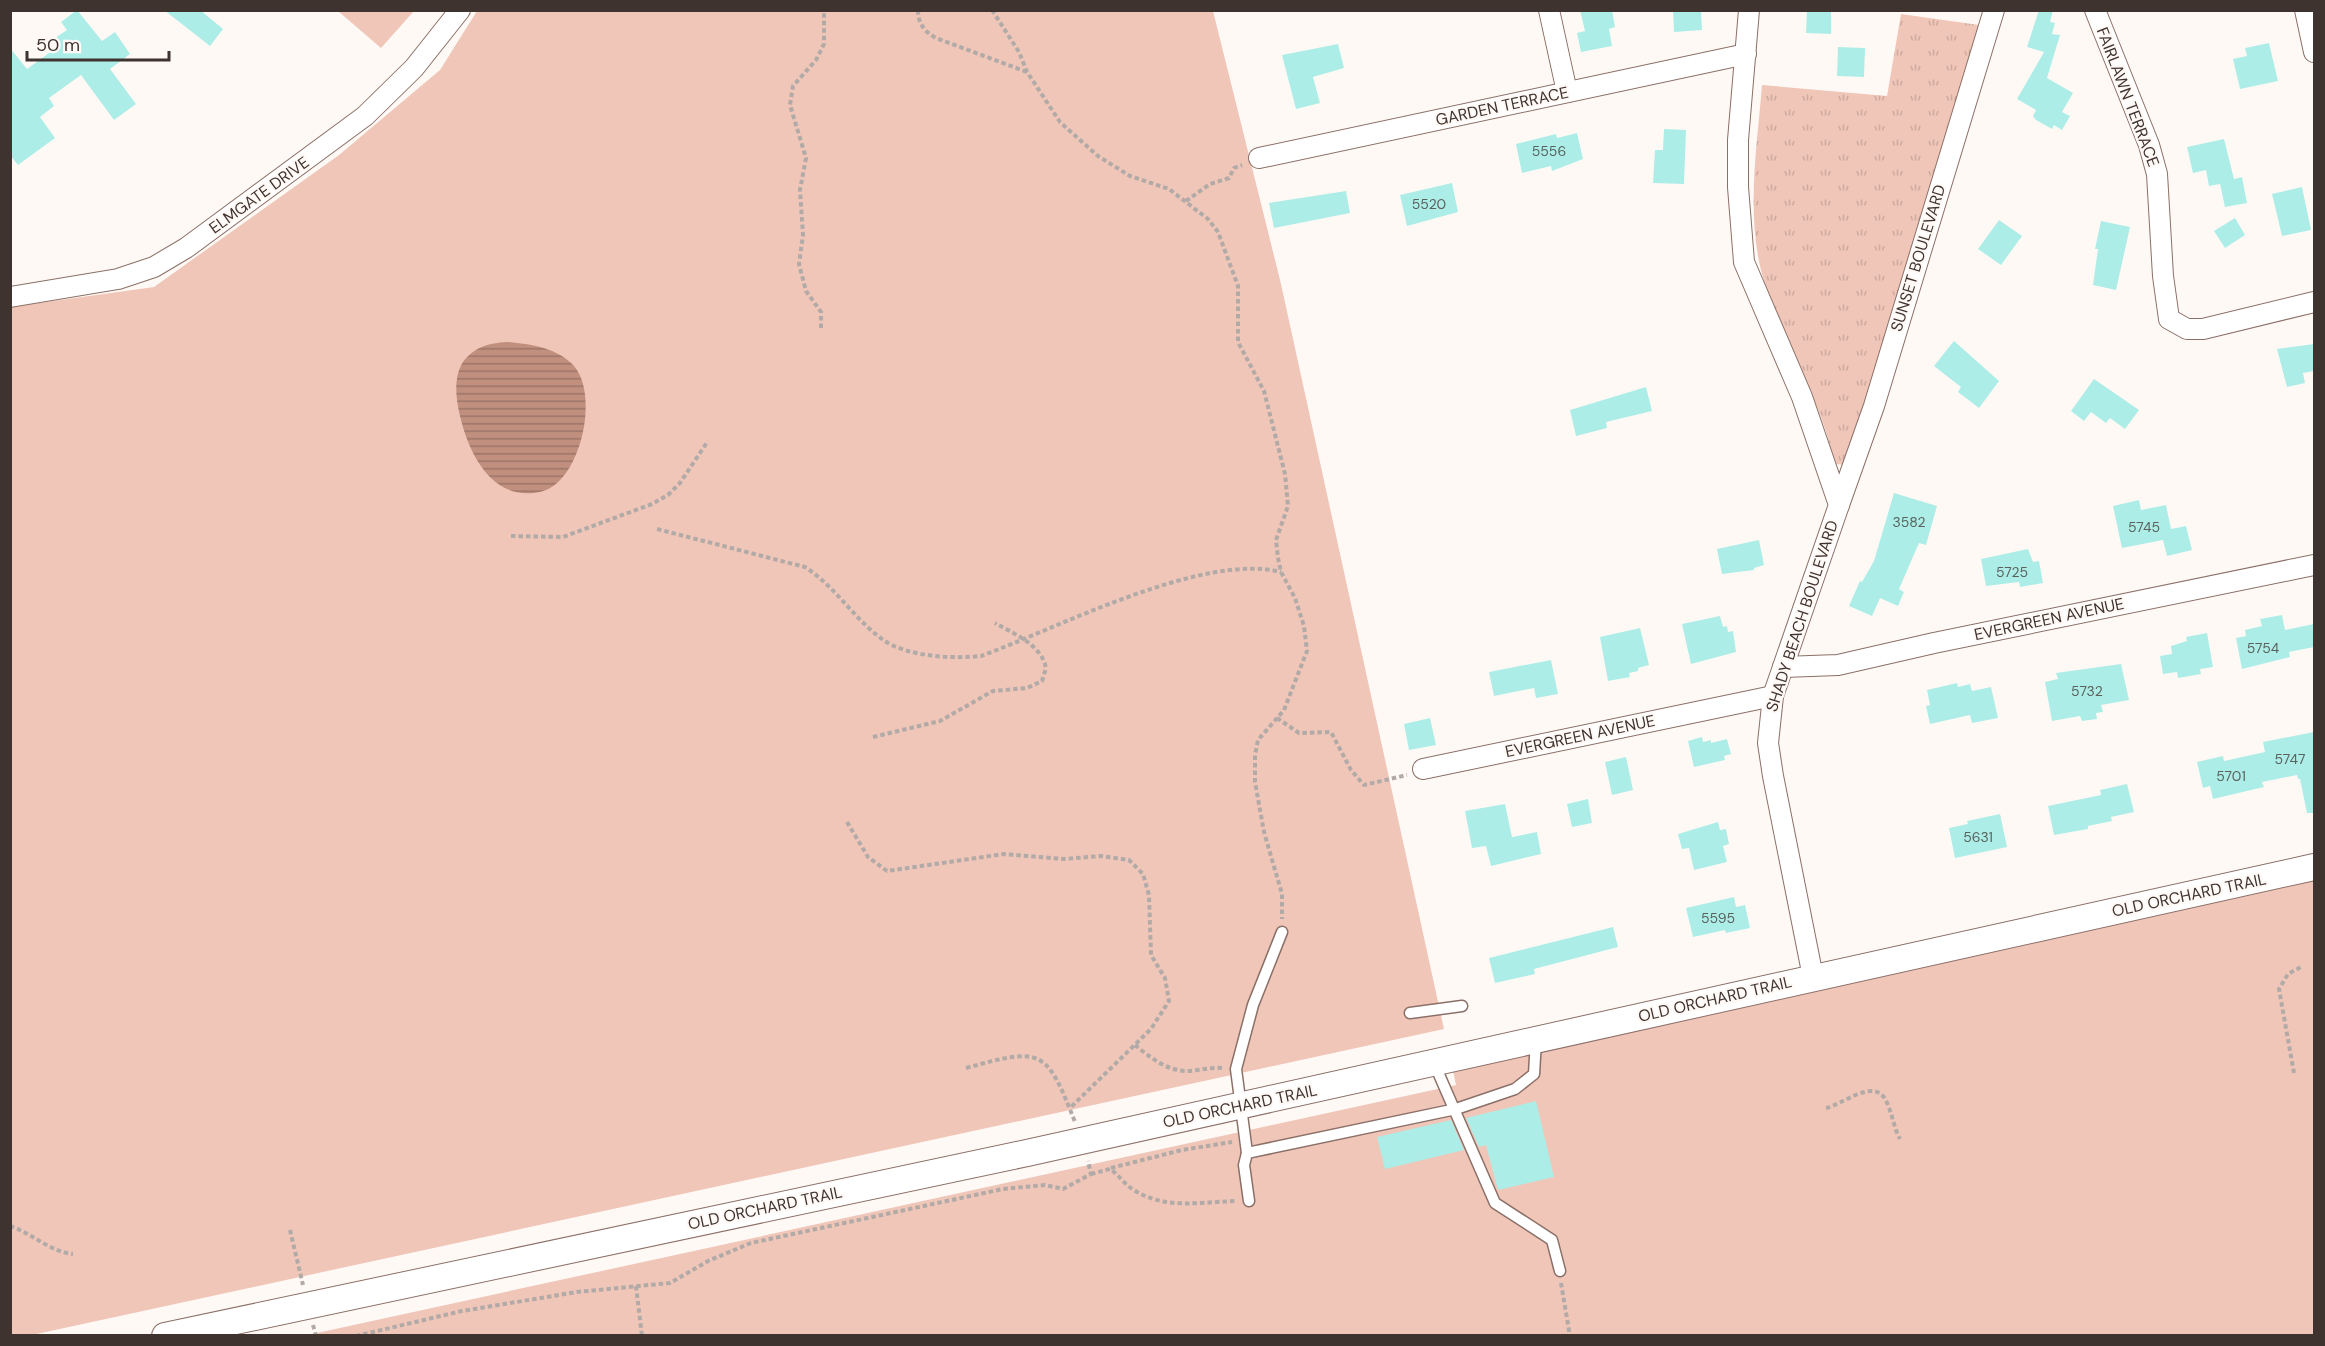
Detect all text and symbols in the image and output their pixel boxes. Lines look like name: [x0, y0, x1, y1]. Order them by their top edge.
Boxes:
scale bar: [27, 24, 170, 62]
street label: FAIRLAWN TERRACE: [2092, 24, 2164, 170]
text: 50 m: [36, 33, 80, 57]
street label: GARDEN TERRACE: [1434, 82, 1570, 130]
house number: 5556: [1532, 142, 1566, 160]
street label: ELMGATE DRIVE: [205, 152, 313, 238]
street label: SUNSET BOULEVARD: [1886, 182, 1950, 334]
house number: 5520: [1412, 195, 1446, 213]
house number: 3582: [1892, 513, 1926, 531]
street label: SHADY BEACH BOULEVARD: [1761, 518, 1843, 714]
house number: 5745: [2128, 518, 2160, 536]
house number: 5725: [1996, 563, 2028, 581]
street label: EVERGREEN AVENUE: [1972, 593, 2126, 645]
house number: 5754: [2247, 639, 2280, 657]
house number: 5732: [2071, 682, 2103, 700]
street label: EVERGREEN AVENUE: [1503, 710, 1657, 762]
house number: 5747: [2275, 750, 2305, 768]
house number: 5701: [2216, 767, 2246, 785]
house number: 5631: [1963, 828, 1993, 846]
street label: OLD ORCHARD TRAIL: [2110, 868, 2268, 922]
house number: 5595: [1701, 909, 1735, 927]
street label: OLD ORCHARD TRAIL: [1636, 971, 1794, 1027]
street label: OLD ORCHARD TRAIL: [1161, 1079, 1319, 1133]
street label: OLD ORCHARD TRAIL: [686, 1181, 844, 1235]

